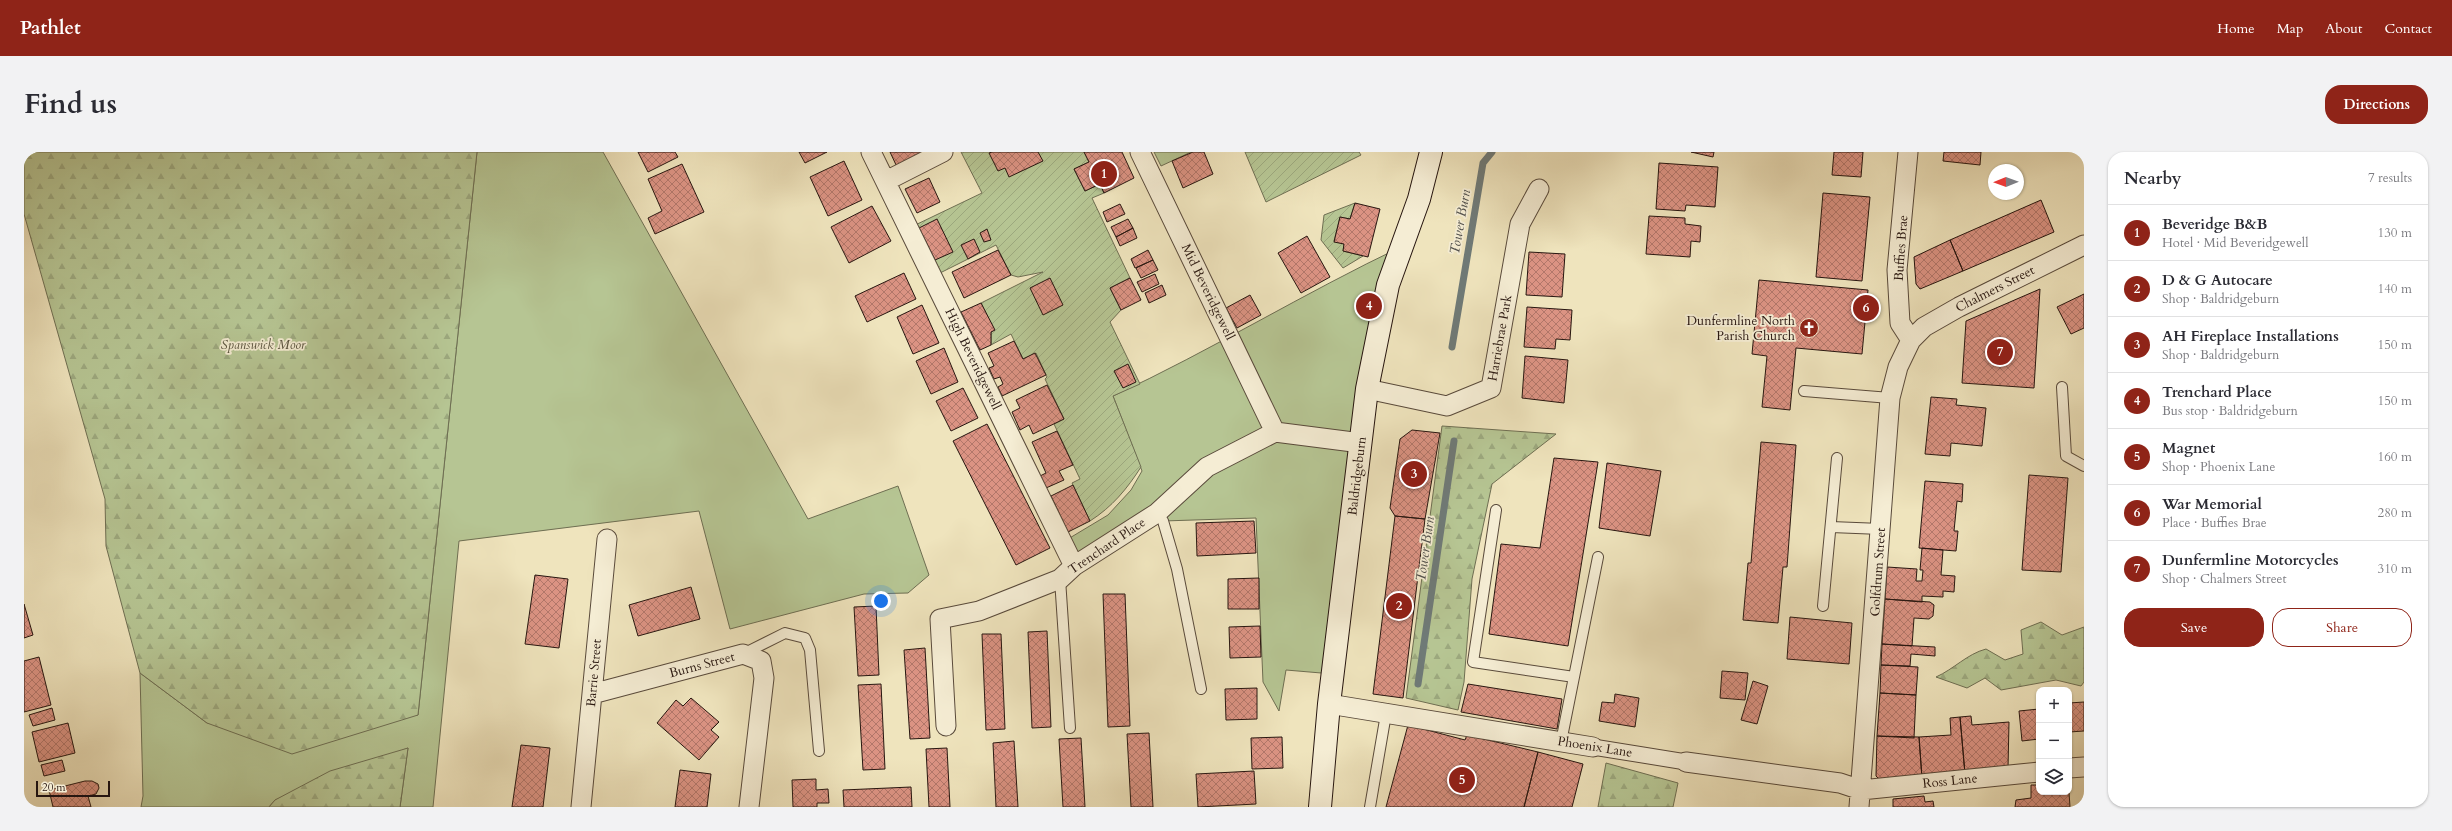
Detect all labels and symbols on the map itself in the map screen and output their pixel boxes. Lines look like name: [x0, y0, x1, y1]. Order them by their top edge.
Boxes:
pin: 1: [1091, 159, 1117, 189]
north arrow: [1988, 164, 2024, 200]
water label: Tower Burn: [1445, 188, 1475, 256]
street label: Buffies Brae: [1890, 214, 1912, 282]
street label: Mid Beveridgewell: [1177, 241, 1239, 344]
street label: Chalmers Street: [1952, 261, 2038, 317]
pin: 4: [1356, 291, 1382, 321]
street label: Harriebrae Park: [1484, 293, 1516, 383]
pin: 6: [1853, 293, 1879, 323]
street label: High Beveridgewell: [941, 305, 1006, 413]
place label: Dunfermline North Parish Church: [1686, 312, 1795, 345]
church icon: Dunfermline North Parish Church: [1798, 317, 1820, 339]
park label: Spanswick Moor: [221, 336, 306, 354]
pin: 7: [1987, 337, 2013, 367]
street label: Baldridgeburn: [1343, 435, 1371, 517]
pin: 3: [1401, 459, 1427, 489]
street label: Trenchard Place: [1065, 513, 1149, 579]
water label: Tower Burn: [1411, 515, 1439, 583]
street label: Golfdrum Street: [1866, 527, 1890, 617]
your location: [871, 591, 891, 611]
pin: 2: [1386, 591, 1412, 621]
street label: Barrie Street: [582, 638, 606, 708]
street label: Burns Street: [667, 648, 737, 682]
street label: Phoenix Lane: [1556, 732, 1634, 762]
pin: 5: [1449, 765, 1475, 795]
street label: Ross Lane: [1922, 769, 1978, 793]
scale bar: [36, 779, 110, 798]

